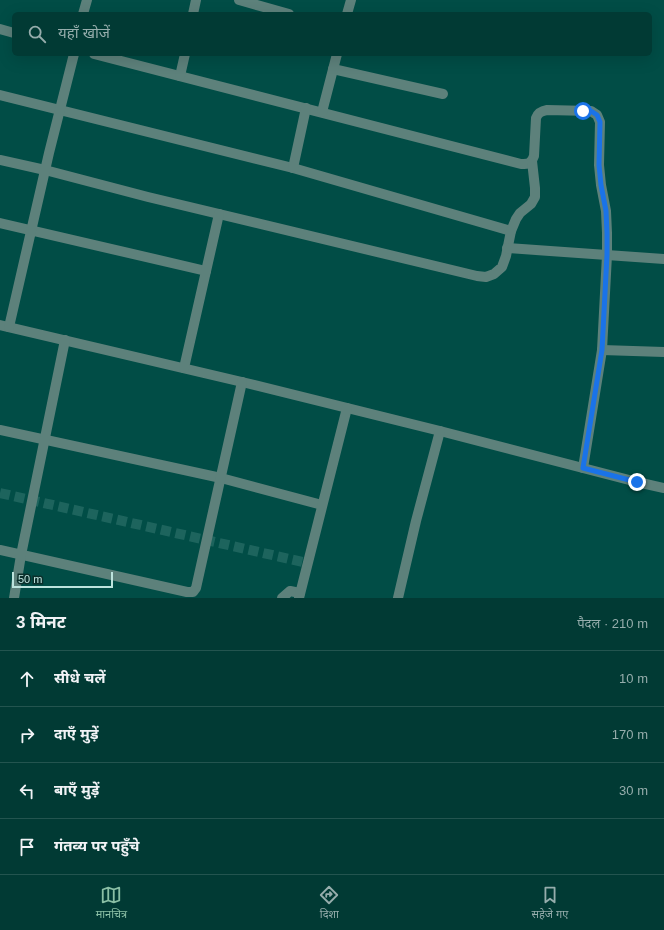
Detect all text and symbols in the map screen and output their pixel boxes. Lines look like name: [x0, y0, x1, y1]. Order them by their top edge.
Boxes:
search box: [12, 12, 652, 56]
icon: search: [26, 23, 48, 45]
text: यहाँ खोजें: [58, 24, 110, 41]
route start: [574, 102, 592, 120]
route end: [628, 473, 646, 491]
scale bar: [12, 570, 113, 589]
text: 50 m: [18, 573, 42, 585]
text: 3 मिनट: [16, 613, 66, 632]
text: पैदल · 210 m: [577, 616, 648, 631]
icon: ahead: [16, 668, 38, 690]
text: सीधे चलें: [54, 669, 105, 686]
text: 10 m: [619, 671, 648, 686]
icon: right: [16, 724, 38, 746]
text: दाएँ मुड़ें: [54, 725, 98, 742]
text: 170 m: [612, 727, 648, 742]
icon: left: [16, 780, 38, 802]
text: बाएँ मुड़ें: [54, 781, 99, 798]
text: 30 m: [619, 783, 648, 798]
icon: arrive: [16, 836, 38, 858]
text: गंतव्य पर पहुँचे: [54, 837, 139, 854]
tab: मानचित्र: [96, 884, 127, 922]
tab: दिशा: [318, 884, 340, 922]
tab: सहेजे गए: [532, 884, 568, 922]

